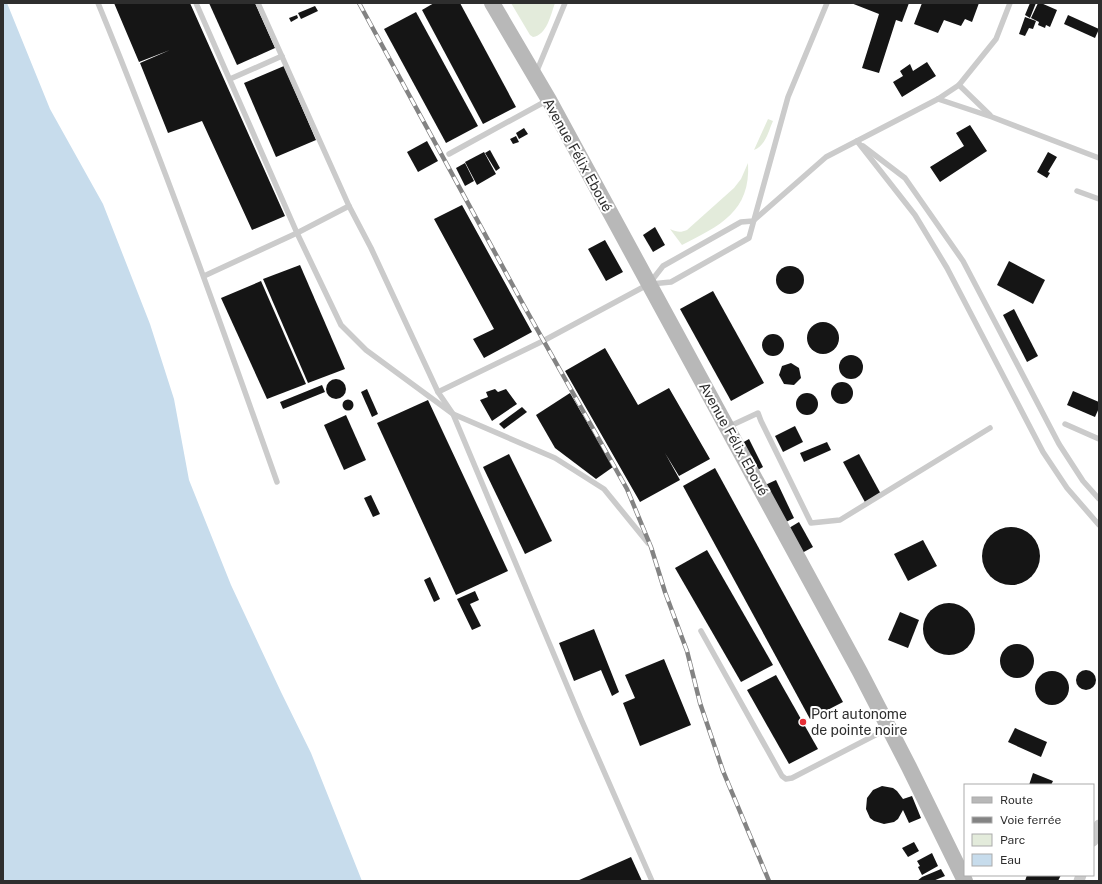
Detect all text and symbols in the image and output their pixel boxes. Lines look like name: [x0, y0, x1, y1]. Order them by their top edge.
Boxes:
street label: Avenue Félix Eboué: [540, 96, 616, 215]
street label: Avenue Félix Eboué: [696, 380, 772, 499]
place label: Port autonome de pointe noire: [811, 706, 908, 738]
marker: Port autonome de pointe noire: [798, 717, 808, 727]
legend: [964, 784, 1094, 876]
text: Route: [1000, 793, 1033, 807]
text: Voie ferrée: [1000, 813, 1061, 827]
text: Parc: [1000, 833, 1025, 847]
text: Eau: [1000, 853, 1021, 867]

